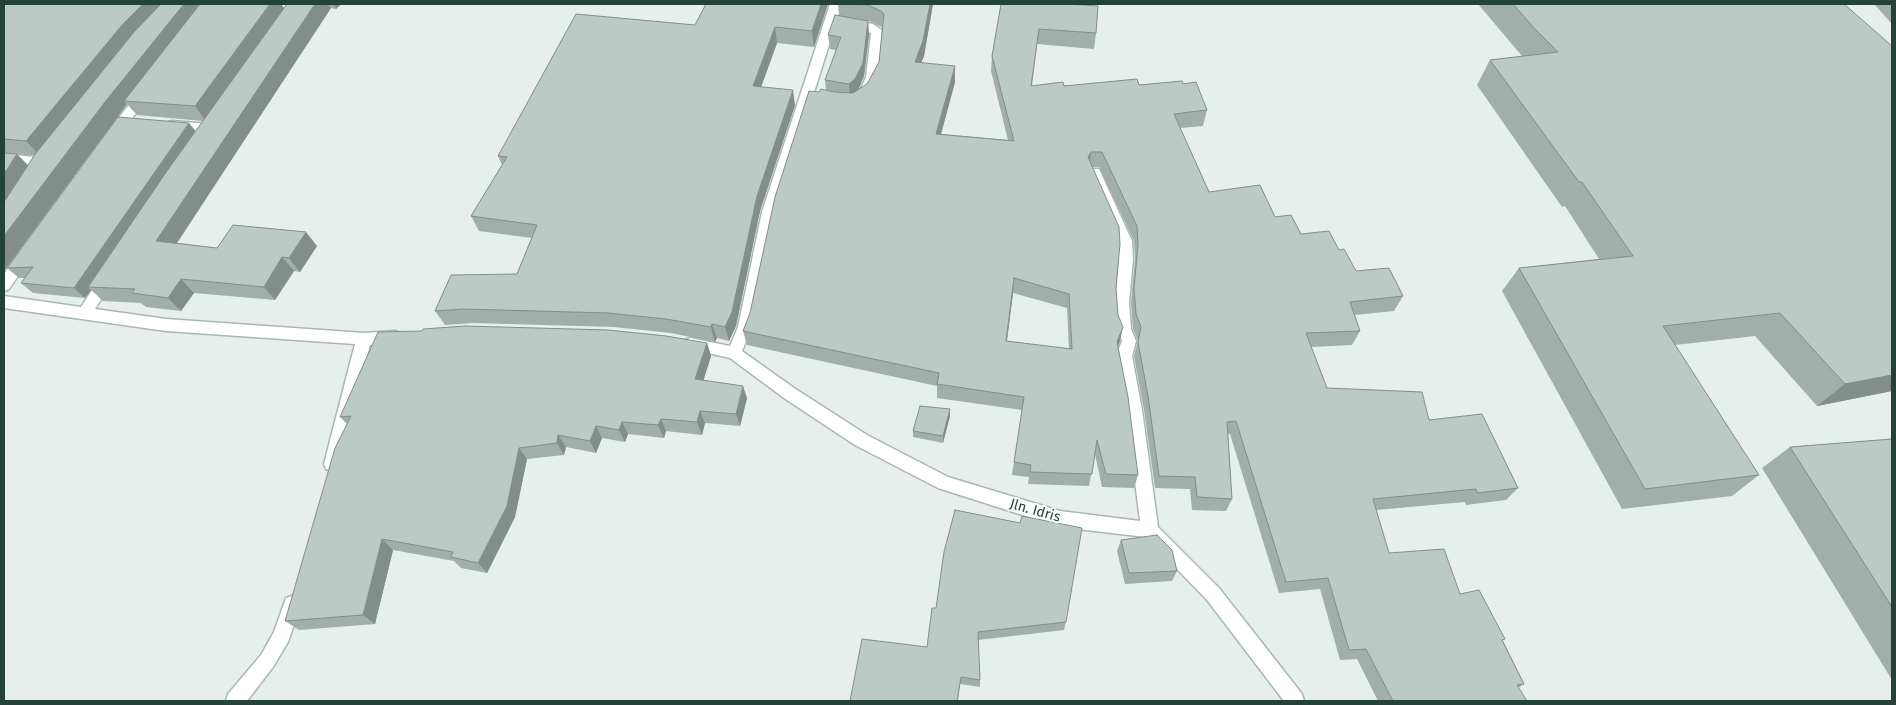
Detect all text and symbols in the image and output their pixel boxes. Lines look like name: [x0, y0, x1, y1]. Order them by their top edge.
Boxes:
street label: Jln. Idris: [1008, 496, 1062, 526]

